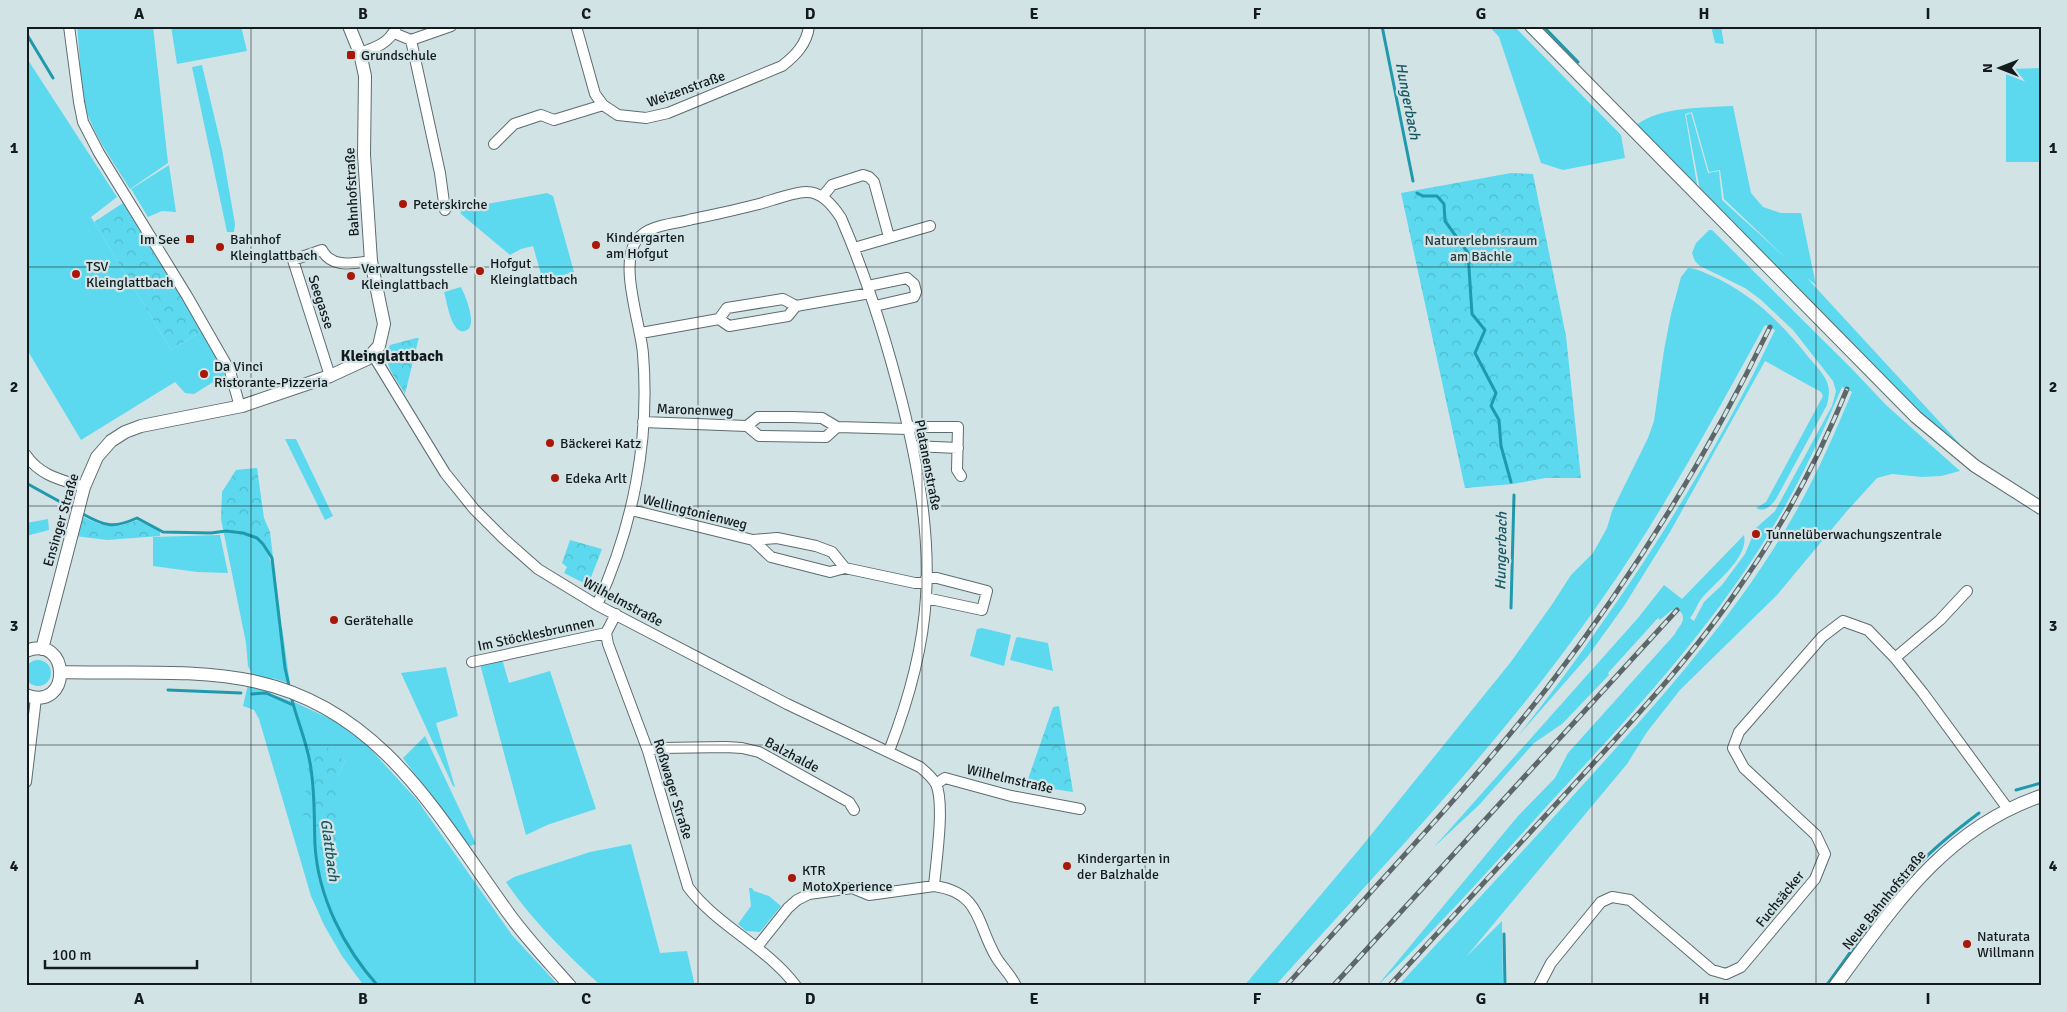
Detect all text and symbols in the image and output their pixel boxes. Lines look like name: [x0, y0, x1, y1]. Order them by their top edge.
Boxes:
text: A: [134, 4, 145, 24]
text: B: [358, 4, 368, 24]
text: C: [581, 4, 591, 24]
text: D: [805, 4, 816, 24]
text: E: [1029, 4, 1039, 24]
text: F: [1253, 4, 1262, 24]
text: G: [1476, 4, 1486, 24]
text: H: [1699, 4, 1709, 24]
text: I: [1925, 4, 1931, 24]
north arrow: [1974, 42, 2024, 92]
place label: Grundschule: [361, 47, 437, 64]
marker: Grundschule: [345, 49, 357, 61]
water label: Hungerbach: [1392, 61, 1424, 142]
text: N: [1979, 63, 1996, 73]
street label: Weizenstraße: [645, 67, 727, 111]
text: 1: [10, 138, 19, 158]
text: 1: [2049, 138, 2058, 158]
street label: Bahnhofstraße: [341, 147, 363, 237]
place label: Peterskirche: [413, 196, 487, 213]
marker: Peterskirche: [397, 198, 409, 210]
place label: Kindergarten am Hofgut: [606, 229, 685, 262]
place label: Im See: [140, 231, 180, 248]
place label: Bahnhof Kleinglattbach: [230, 231, 318, 264]
park label: Naturerlebnisraum am Bächle: [1425, 232, 1537, 265]
marker: Im See: [184, 233, 196, 245]
marker: Kindergarten am Hofgut: [590, 239, 602, 251]
marker: Bahnhof Kleinglattbach: [214, 241, 226, 253]
place label: Hofgut Kleinglattbach: [490, 255, 578, 288]
place label: TSV Kleinglattbach: [86, 258, 174, 291]
place label: Verwaltungsstelle Kleinglattbach: [361, 260, 468, 293]
marker: Hofgut Kleinglattbach: [474, 265, 486, 277]
marker: TSV Kleinglattbach: [70, 268, 82, 280]
marker: Verwaltungsstelle Kleinglattbach: [345, 270, 357, 282]
street label: Seegasse: [304, 273, 338, 331]
district label: Kleinglattbach: [341, 346, 444, 366]
place label: Da Vinci Ristorante-Pizzeria: [214, 358, 328, 391]
marker: Da Vinci Ristorante-Pizzeria: [198, 368, 210, 380]
text: 2: [10, 377, 18, 397]
text: 2: [2049, 377, 2057, 397]
street label: Maronenweg: [656, 400, 734, 420]
street label: Platanenstraße: [911, 418, 945, 512]
place label: Bäckerei Katz: [560, 435, 641, 452]
marker: Bäckerei Katz: [544, 437, 556, 449]
place label: Edeka Arlt: [565, 470, 627, 487]
street label: Ensinger Straße: [40, 471, 82, 569]
marker: Edeka Arlt: [549, 472, 561, 484]
street label: Wellingtonienweg: [641, 491, 749, 533]
water label: Hungerbach: [1491, 511, 1511, 590]
place label: Tunnelüberwachungszentrale: [1766, 526, 1942, 543]
marker: Tunnelüberwachungszentrale: [1750, 528, 1762, 540]
street label: Wilhelmstraße: [580, 574, 666, 630]
place label: Gerätehalle: [344, 612, 413, 629]
street label: Im Stöcklesbrunnen: [476, 613, 596, 655]
marker: Gerätehalle: [328, 614, 340, 626]
text: 3: [10, 616, 18, 636]
text: 3: [2049, 616, 2057, 636]
street label: Balzhalde: [762, 734, 822, 776]
street label: Roßwager Straße: [650, 737, 696, 841]
street label: Wilhelmstraße: [965, 761, 1055, 797]
water label: Glattbach: [317, 818, 343, 883]
street label: Neue Bahnhofstraße: [1839, 847, 1929, 953]
place label: Kindergarten in der Balzhalde: [1077, 850, 1170, 883]
text: 4: [10, 856, 19, 876]
text: 4: [2049, 856, 2058, 876]
marker: Kindergarten in der Balzhalde: [1061, 860, 1073, 872]
place label: KTR MotoXperience: [802, 862, 893, 895]
street label: Fuchsäcker: [1752, 867, 1808, 931]
marker: KTR MotoXperience: [786, 872, 798, 884]
place label: Naturata Willmann: [1977, 928, 2034, 961]
scale bar: [45, 937, 198, 969]
marker: Naturata Willmann: [1961, 938, 1973, 950]
text: 100 m: [52, 946, 92, 964]
text: A: [134, 989, 145, 1009]
text: B: [358, 989, 368, 1009]
text: C: [581, 989, 591, 1009]
text: D: [805, 989, 816, 1009]
text: E: [1029, 989, 1039, 1009]
text: F: [1253, 989, 1262, 1009]
text: G: [1476, 989, 1486, 1009]
text: H: [1699, 989, 1709, 1009]
text: I: [1925, 989, 1931, 1009]

